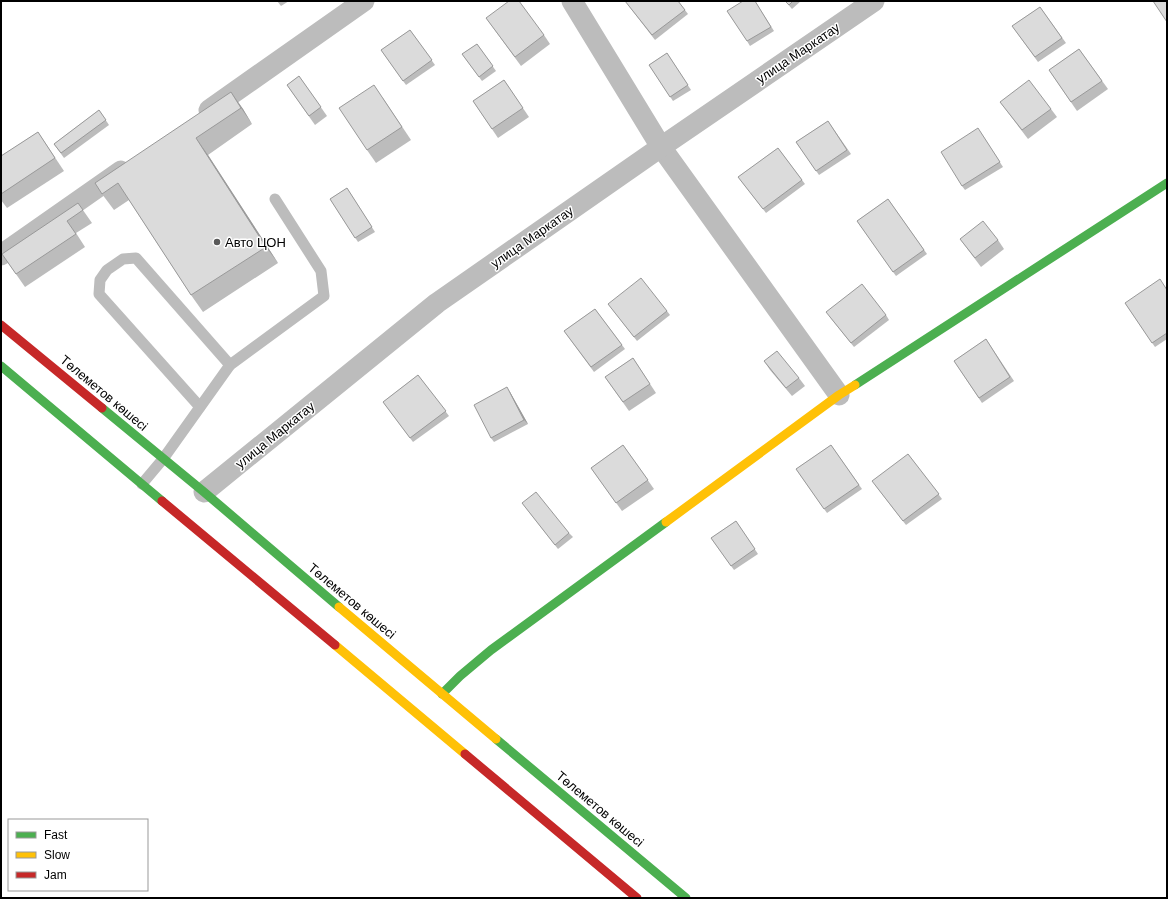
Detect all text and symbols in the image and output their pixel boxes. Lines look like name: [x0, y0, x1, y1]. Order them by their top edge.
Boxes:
street label: улица Маркатау: [754, 19, 843, 86]
street label: улица Маркатау: [488, 203, 576, 271]
place label: Авто ЦОН: [225, 235, 286, 250]
marker: Авто ЦОН: [212, 237, 222, 247]
street label: Төлеметов көшесі: [57, 352, 151, 434]
street label: улица Маркатау: [233, 398, 318, 471]
street label: Төлеметов көшесі: [305, 560, 399, 642]
street label: Төлеметов көшесі: [553, 768, 647, 850]
legend: [8, 819, 148, 891]
text: Fast: [44, 828, 68, 842]
text: Slow: [44, 848, 70, 862]
text: Jam: [44, 868, 67, 882]

